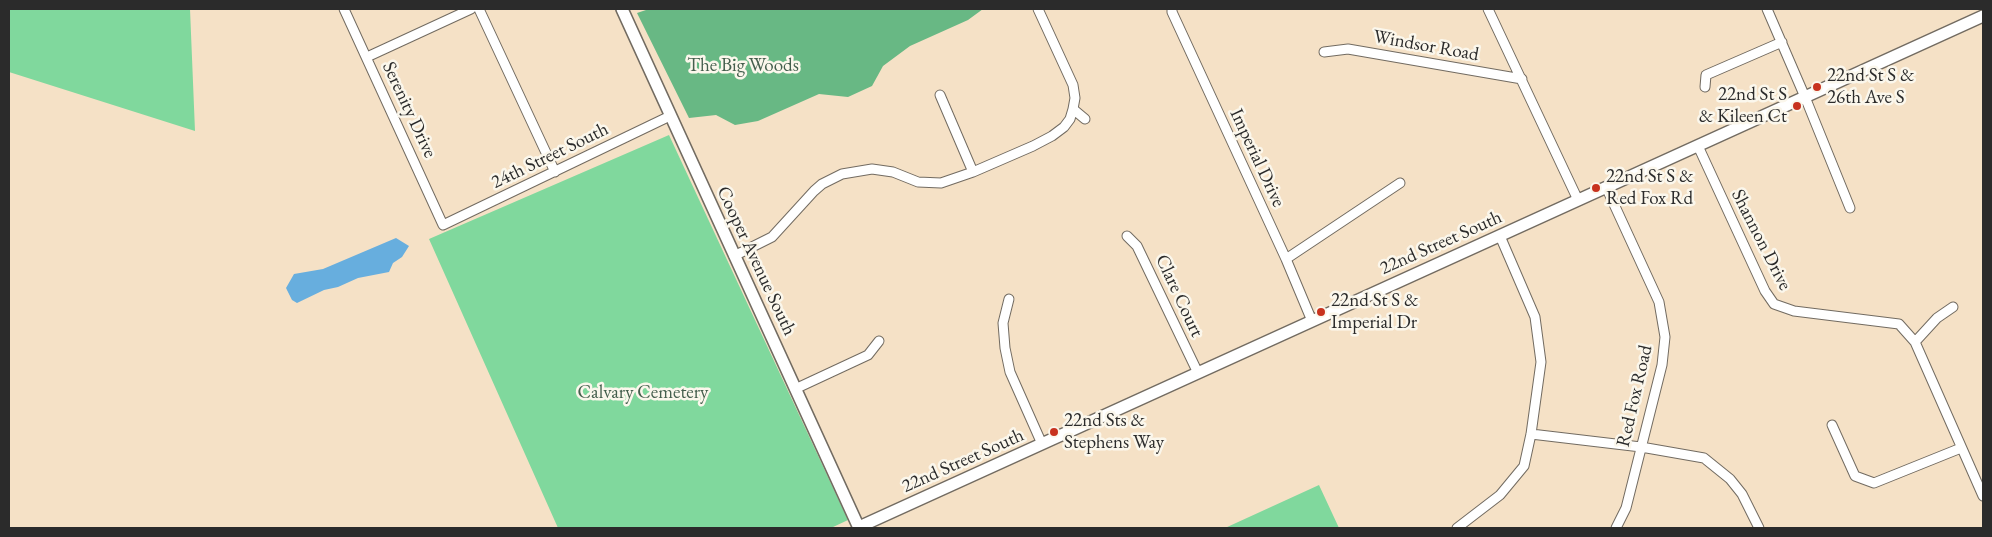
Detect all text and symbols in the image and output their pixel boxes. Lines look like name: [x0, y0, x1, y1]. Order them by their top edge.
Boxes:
street label: Windsor Road: [1371, 26, 1481, 66]
park label: The Big Woods: [687, 55, 799, 77]
street label: Serenity Drive: [377, 58, 441, 162]
place label: 22nd St S & 26th Ave S: [1827, 65, 1914, 109]
marker: 22nd St S & 26th Ave S: [1811, 81, 1823, 93]
place label: 22nd St S & Kileen Ct: [1699, 84, 1787, 128]
marker: 22nd St S & Kileen Ct: [1791, 100, 1803, 112]
street label: Imperial Drive: [1224, 105, 1290, 211]
street label: 24th Street South: [488, 118, 612, 194]
place label: 22nd St S & Red Fox Rd: [1606, 166, 1693, 210]
marker: 22nd St S & Red Fox Rd: [1590, 182, 1602, 194]
street label: Cooper Avenue South: [711, 183, 801, 339]
street label: Shannon Drive: [1726, 186, 1796, 294]
street label: 22nd Street South: [1376, 206, 1506, 280]
street label: Clare Court: [1150, 251, 1208, 341]
place label: 22nd St S & Imperial Dr: [1331, 290, 1418, 334]
marker: 22nd St S & Imperial Dr: [1315, 306, 1327, 318]
street label: Red Fox Road: [1612, 343, 1658, 449]
park label: Calvary Cemetery: [578, 382, 708, 404]
place label: 22nd Sts & Stephens Way: [1064, 410, 1164, 454]
street label: 22nd Street South: [898, 424, 1028, 498]
marker: 22nd Sts & Stephens Way: [1048, 426, 1060, 438]

